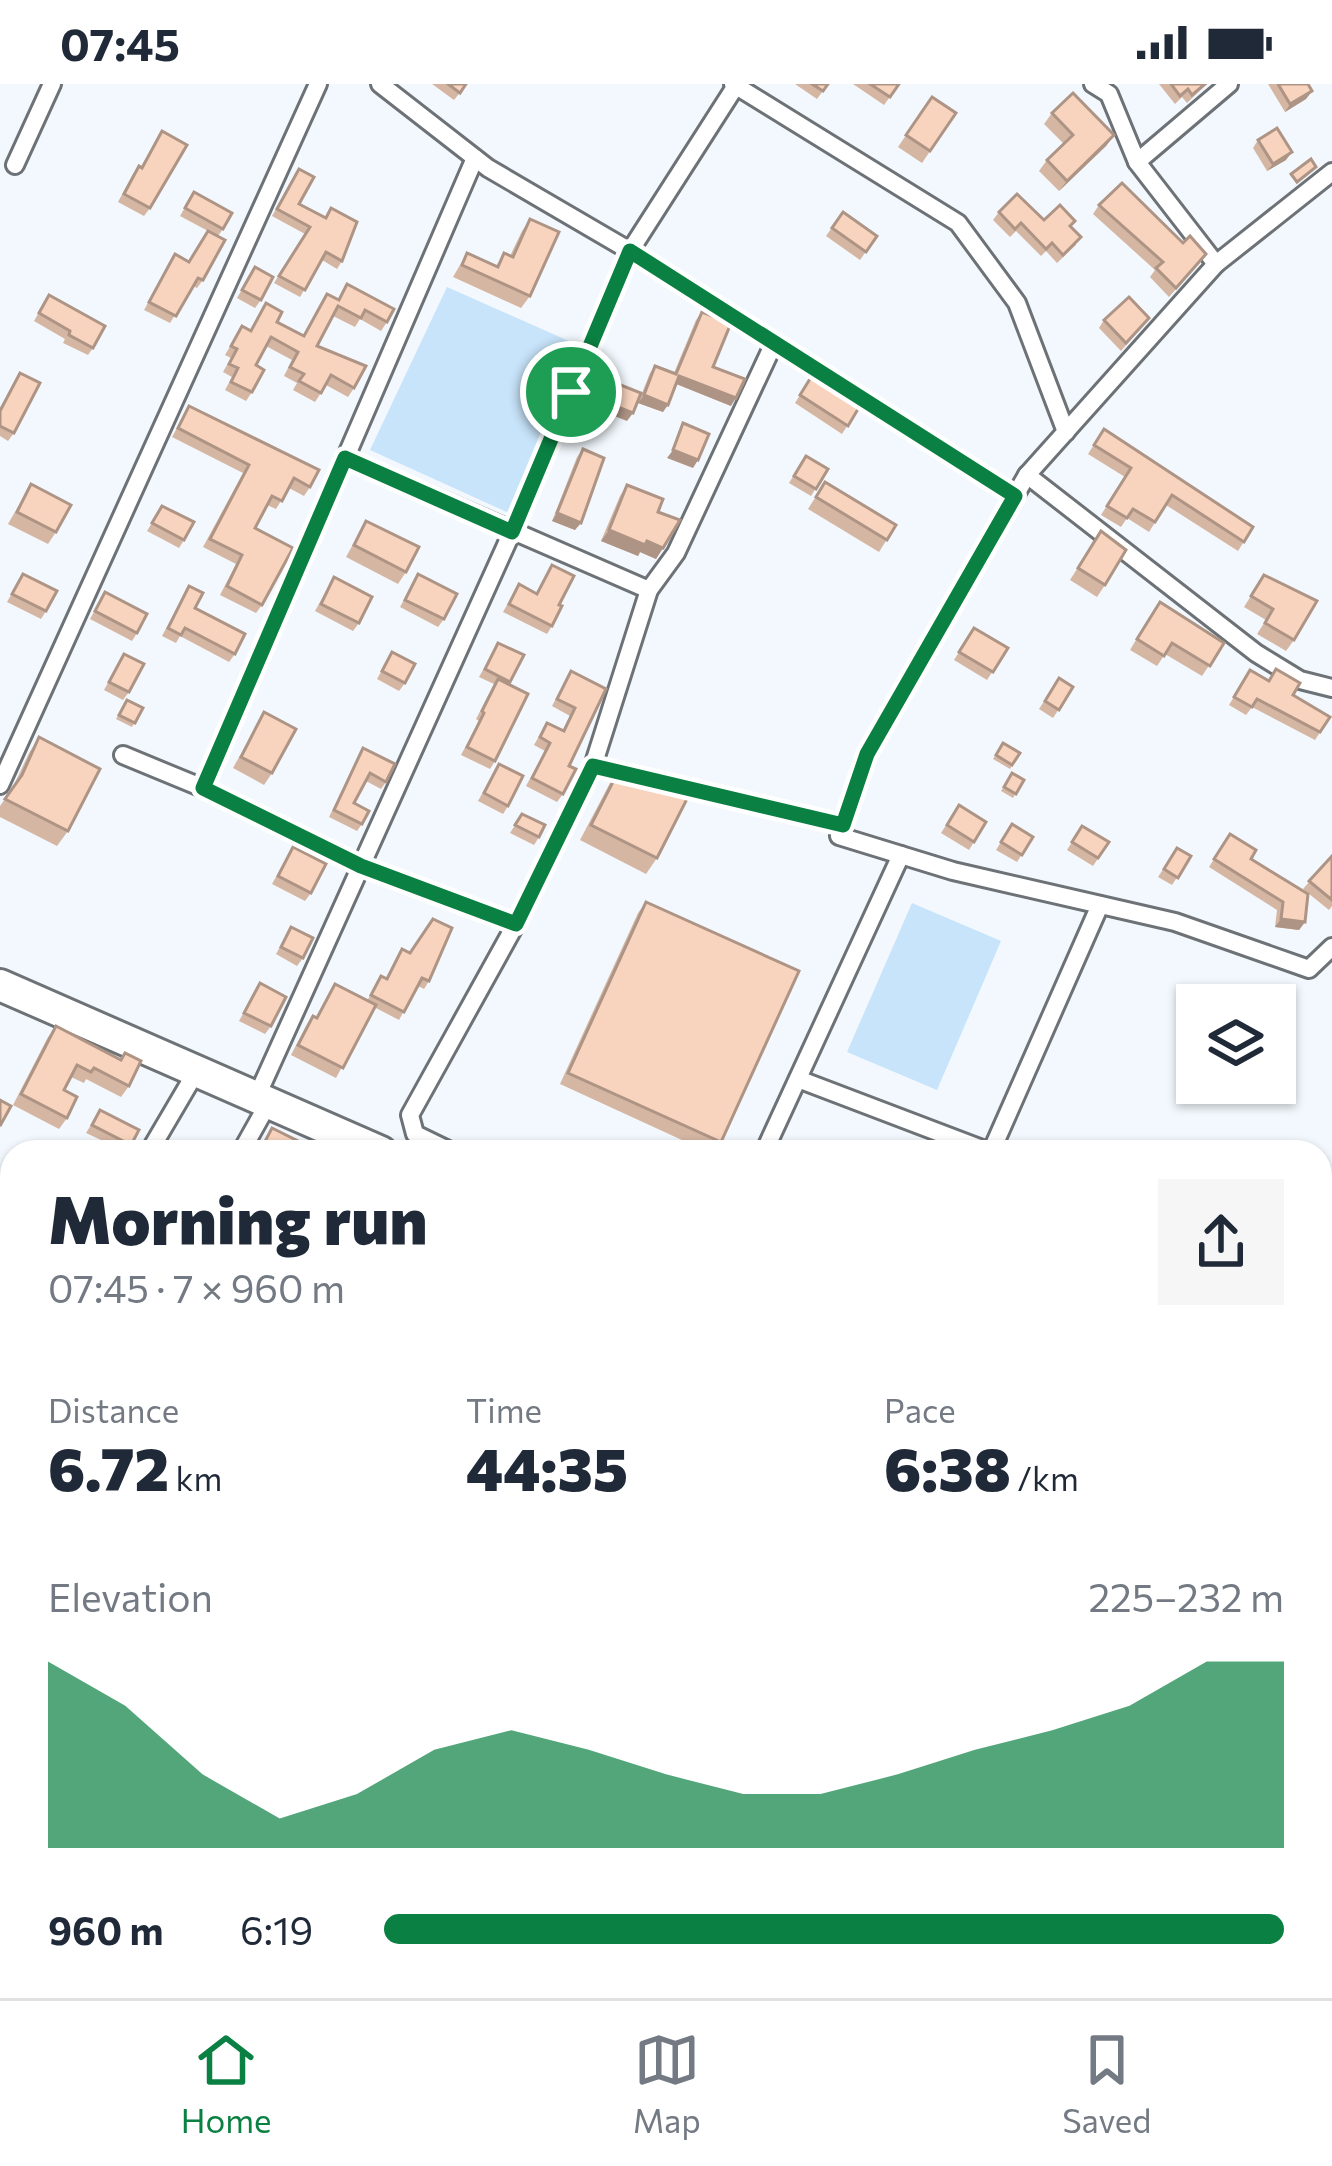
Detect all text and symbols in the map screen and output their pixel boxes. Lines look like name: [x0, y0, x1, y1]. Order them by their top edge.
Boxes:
text: 07:45: [60, 15, 180, 70]
pin: [520, 341, 622, 443]
icon: arrive: [538, 359, 604, 425]
map controls: [1176, 984, 1296, 1104]
button: layers: [1176, 984, 1296, 1104]
text: Morning run: [48, 1177, 428, 1258]
button: share: [1158, 1179, 1284, 1305]
text: 07:45 · 7 × 960 m: [48, 1263, 345, 1311]
text: Distance: [48, 1389, 179, 1430]
text: Time: [466, 1389, 542, 1430]
text: Pace: [884, 1389, 956, 1430]
text: 6.72: [48, 1430, 169, 1503]
text: 44:35: [466, 1430, 628, 1503]
text: 6:38: [884, 1430, 1011, 1503]
text: km: [169, 1457, 222, 1498]
text: /km: [1011, 1457, 1079, 1498]
text: Elevation: [48, 1572, 213, 1620]
text: 225–232 m: [1088, 1572, 1284, 1620]
text: 960 m: [48, 1905, 164, 1953]
text: 6:19: [240, 1905, 313, 1953]
tab: Home: [181, 2027, 271, 2140]
tab: Map: [633, 2027, 701, 2140]
tab: Saved: [1062, 2027, 1151, 2140]

